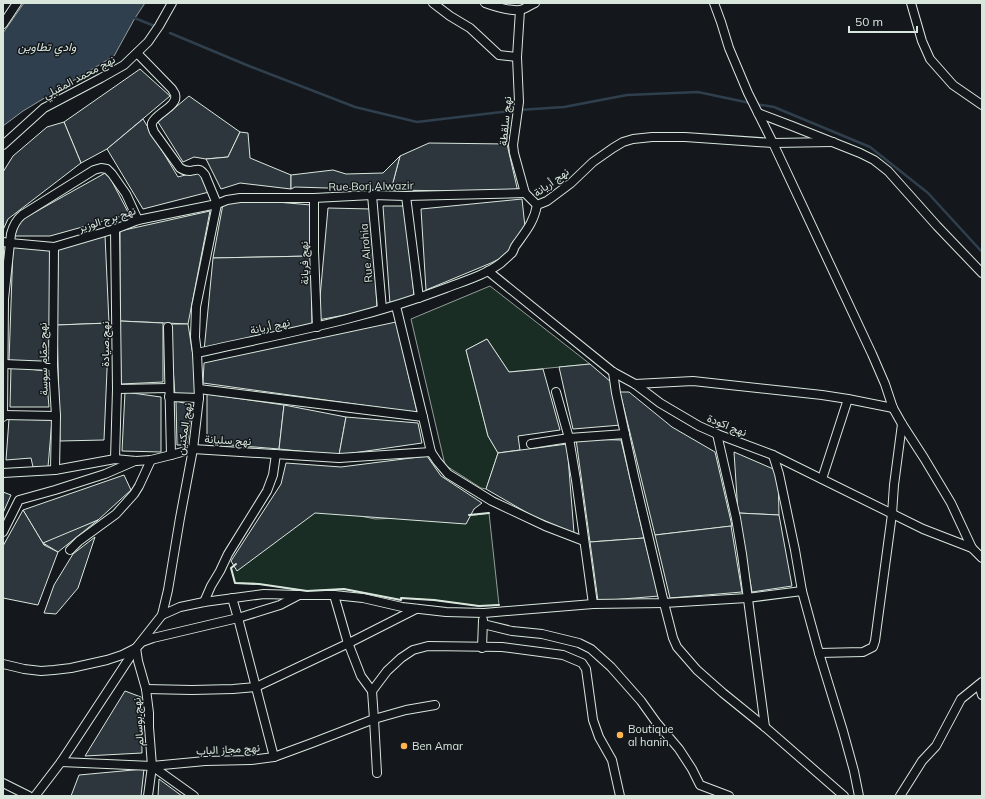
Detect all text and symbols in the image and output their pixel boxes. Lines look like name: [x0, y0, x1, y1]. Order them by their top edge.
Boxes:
scale bar: [849, 8, 917, 34]
text: 50 m: [855, 14, 883, 29]
water label: وادي تطاوين: [18, 39, 77, 57]
street label: نهج محمد المقبلي: [41, 52, 119, 104]
street label: نهج سلقطة: [496, 96, 515, 147]
street label: نهج أريانة: [530, 164, 572, 200]
street label: Rue Borj Alwazir: [328, 178, 414, 194]
street label: نهج برج الوزير: [76, 203, 138, 236]
street label: Rue Alrohia: [356, 223, 376, 283]
street label: نهج فريانة: [297, 241, 312, 285]
street label: نهج أريانة: [249, 315, 291, 338]
street label: نهج صيادة: [98, 321, 113, 367]
street label: نهج حمّام سوسة: [35, 322, 52, 396]
street label: نهج المكنين: [173, 402, 196, 456]
street label: نهج اكودة: [705, 411, 749, 440]
street label: نهج سليانة: [204, 432, 252, 449]
street label: نهج بوسالم: [129, 697, 148, 747]
place label: Boutique al hanin: [628, 722, 674, 749]
marker: Boutique al hanin: [615, 730, 625, 740]
place label: Ben Amar: [412, 739, 463, 753]
street label: نهج مجاز الباب: [196, 740, 260, 759]
marker: Ben Amar: [399, 741, 409, 751]

